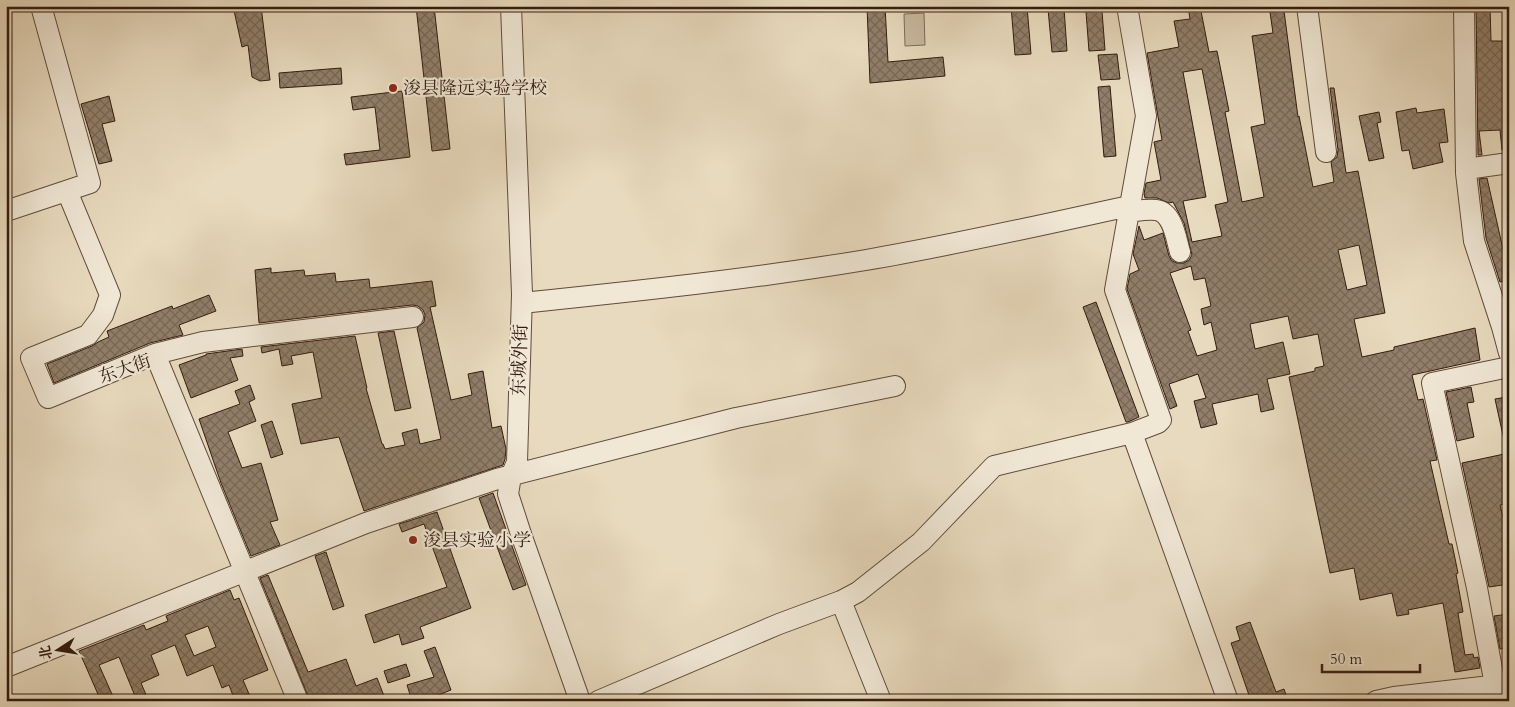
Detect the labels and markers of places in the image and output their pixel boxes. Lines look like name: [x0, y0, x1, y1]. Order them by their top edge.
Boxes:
place label: 浚县隆远实验学校: [403, 76, 547, 101]
marker: 浚县隆远实验学校: [387, 82, 399, 94]
place label: 浚县实验小学: [423, 528, 531, 553]
marker: 浚县实验小学: [407, 534, 419, 546]

